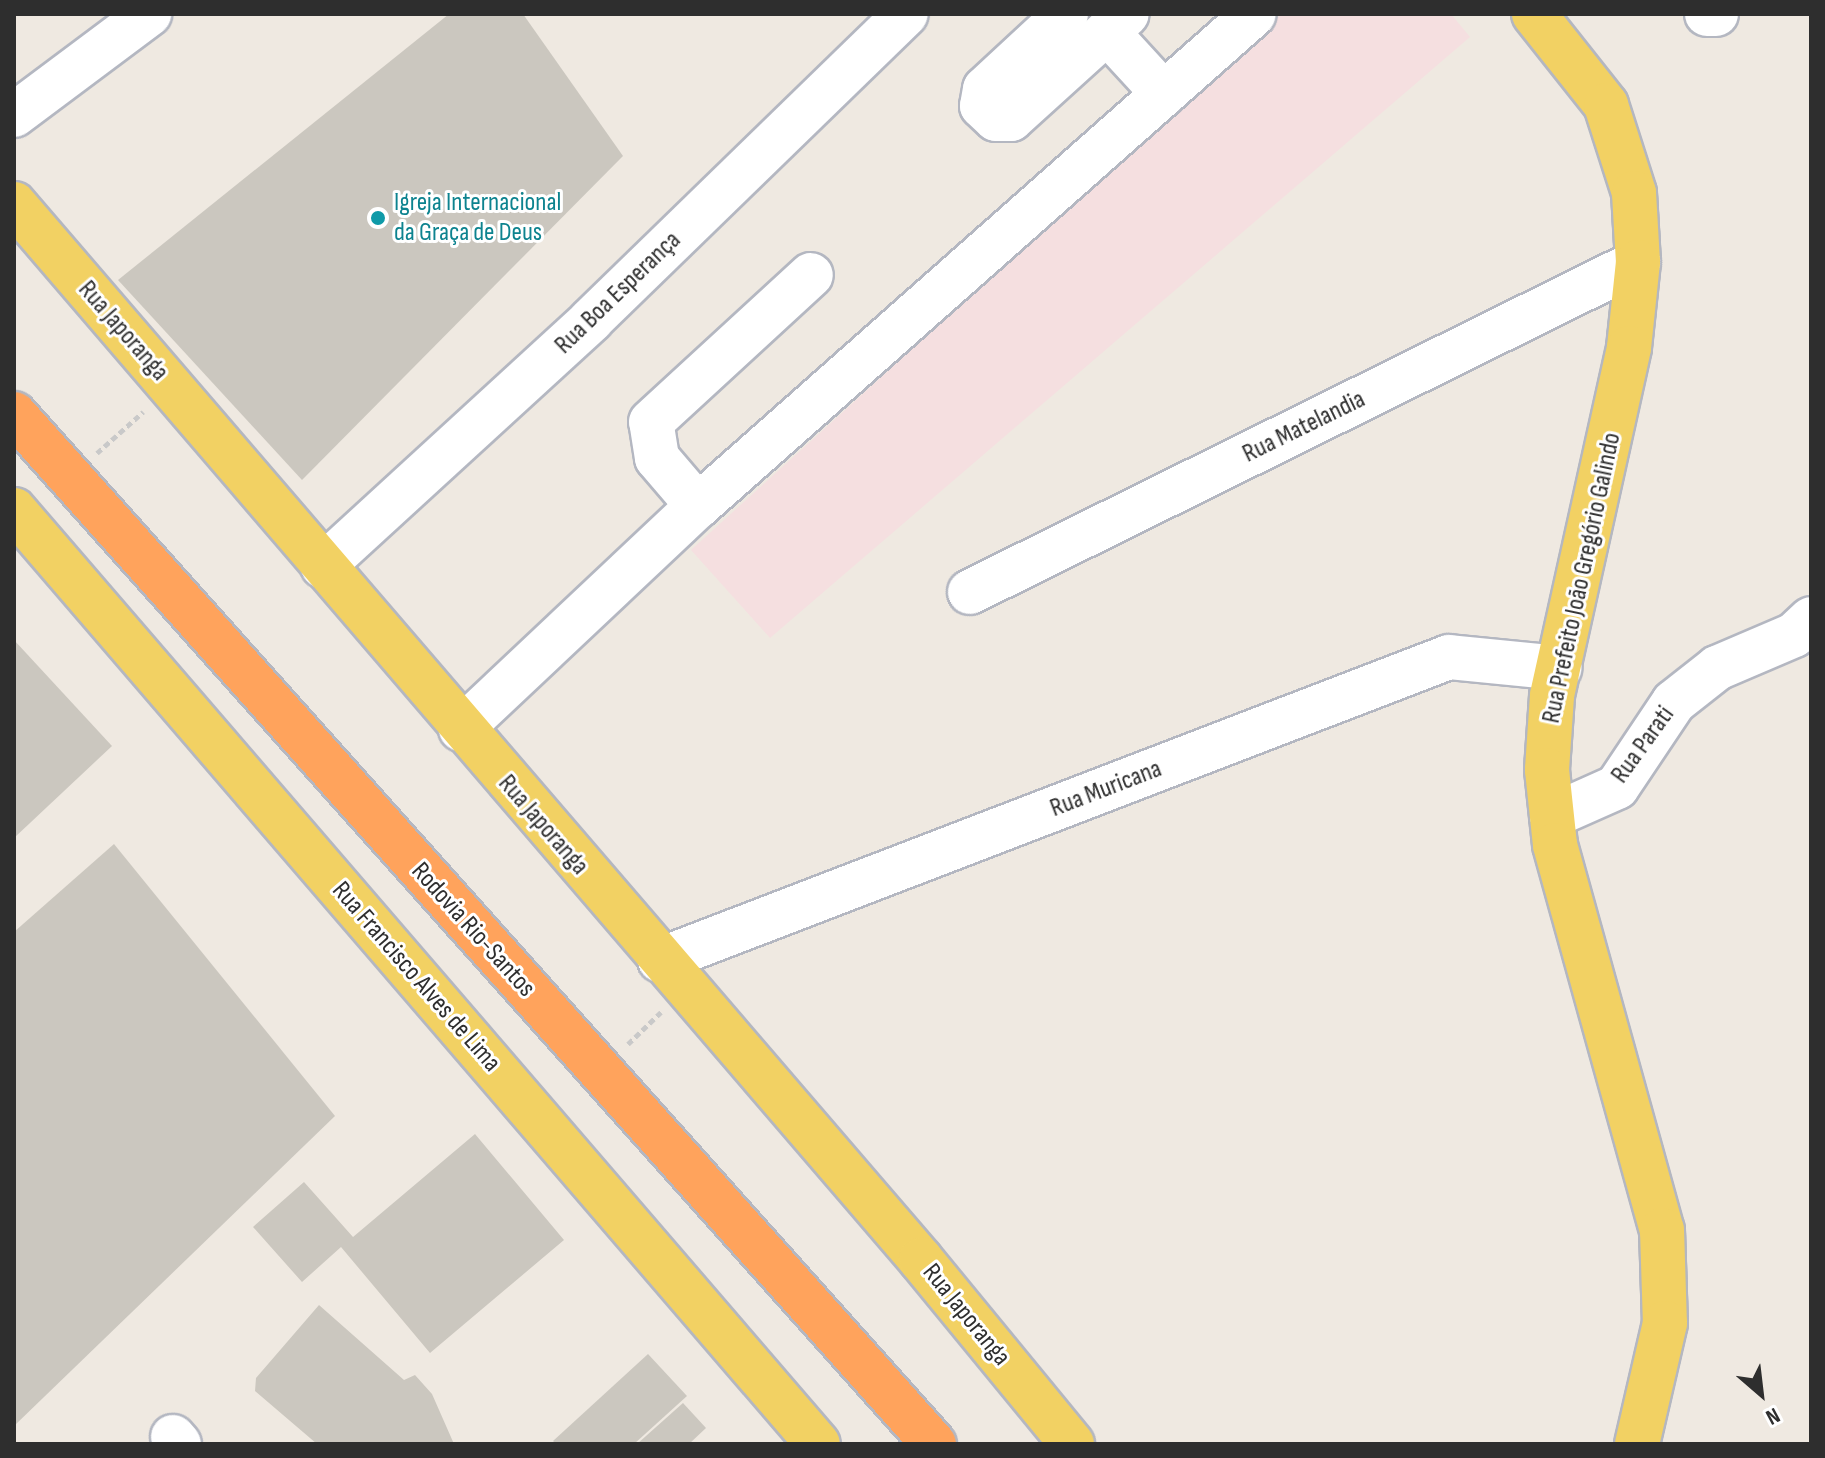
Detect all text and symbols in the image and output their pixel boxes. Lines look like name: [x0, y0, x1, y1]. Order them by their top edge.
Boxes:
place label: Igreja Internacional da Graça de Deus: [394, 187, 561, 248]
marker: Igreja Internacional da Graça de Deus: [369, 209, 387, 227]
street label: Rua Boa Esperança: [549, 225, 687, 361]
street label: Rua Japoranga: [71, 275, 175, 387]
street label: Rua Matelandia: [1238, 384, 1370, 470]
street label: Rua Prefeito João Gregório Galindo: [1536, 430, 1628, 726]
street label: Rua Parati: [1605, 700, 1681, 790]
street label: Rua Muricana: [1046, 753, 1166, 825]
street label: Rua Japoranga: [491, 769, 595, 881]
street label: Rodovia Rio-Santos: [404, 856, 542, 1004]
street label: Rua Francisco Alves de Lima: [325, 876, 507, 1078]
street label: Rua Japoranga: [915, 1258, 1017, 1372]
north arrow: [1721, 1354, 1801, 1434]
text: N: [1761, 1401, 1784, 1430]

